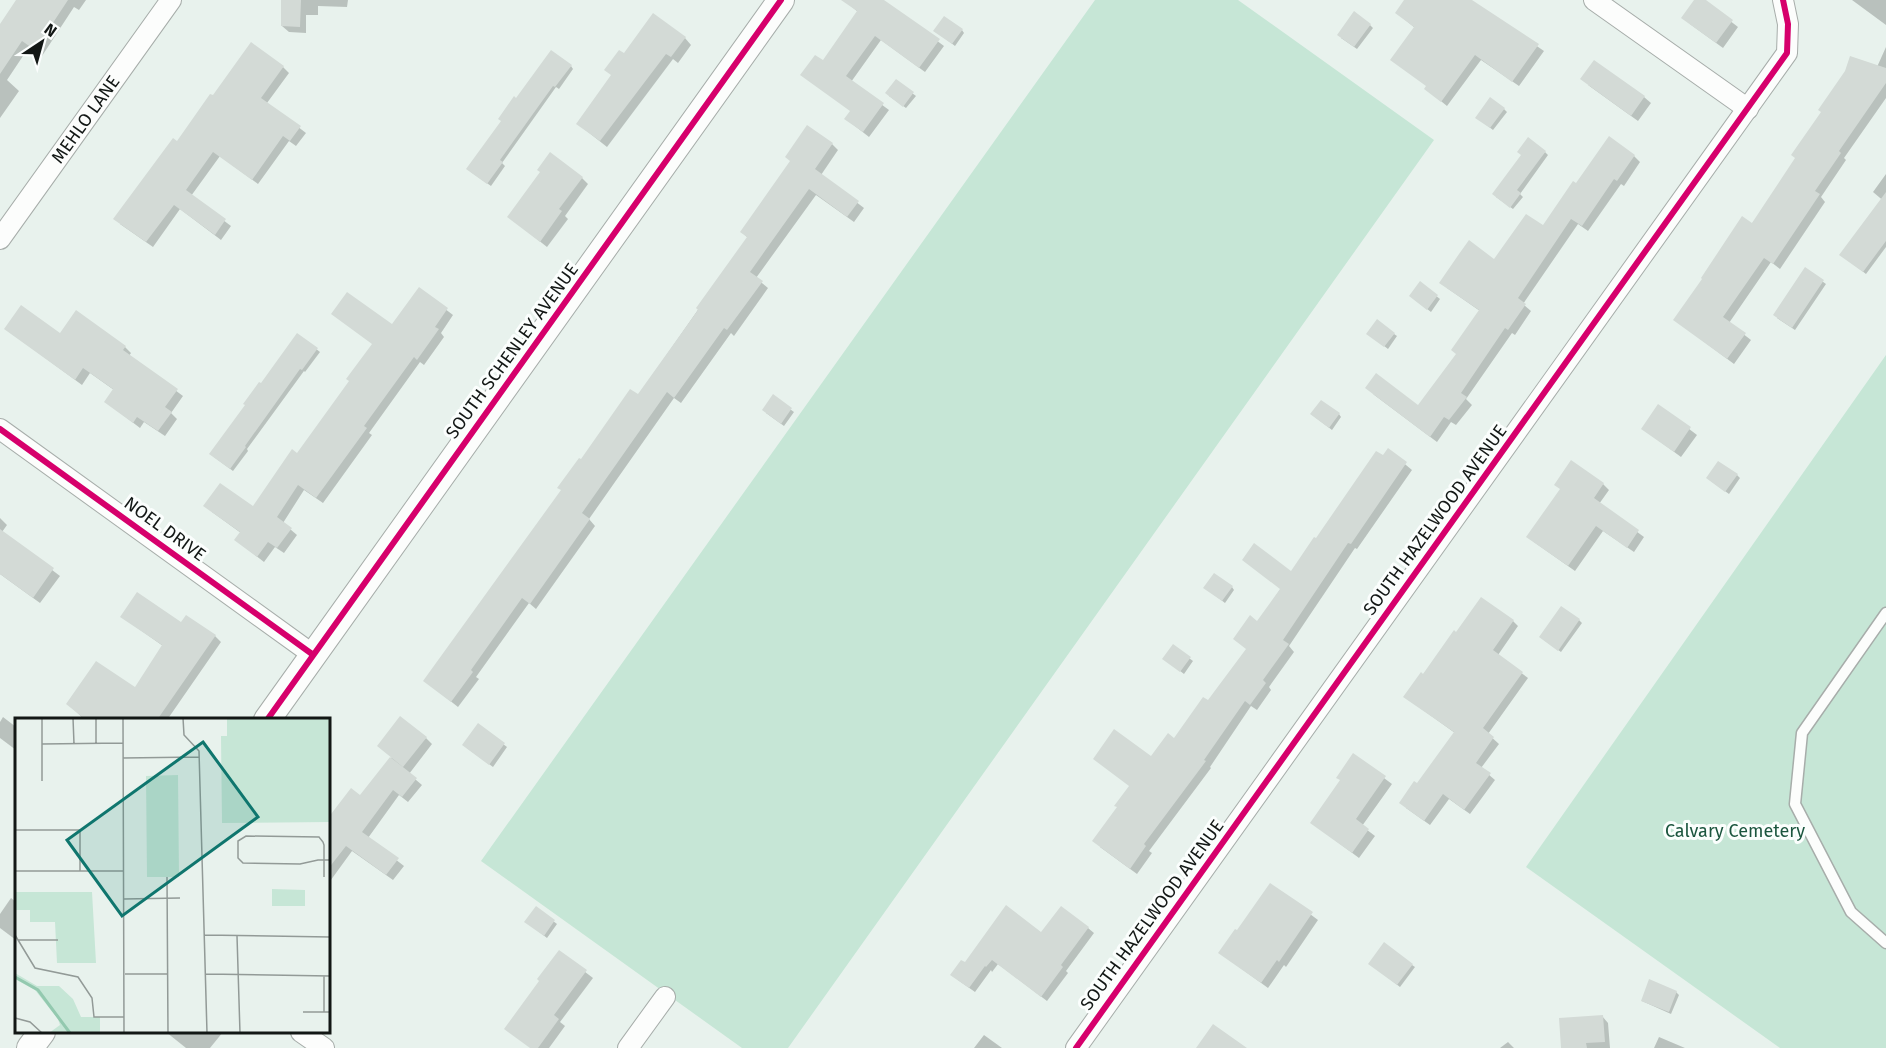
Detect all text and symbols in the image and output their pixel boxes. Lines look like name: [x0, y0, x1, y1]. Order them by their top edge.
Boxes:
north arrow: [12, 12, 72, 72]
text: N: [41, 19, 60, 41]
street label: MEHLO LANE: [47, 71, 124, 168]
street label: SOUTH SCHENLEY AVENUE: [441, 259, 583, 443]
street label: SOUTH HAZELWOOD AVENUE: [1359, 420, 1511, 620]
street label: NOEL DRIVE: [120, 492, 210, 566]
inset map: [15, 718, 330, 1033]
street label: SOUTH HAZELWOOD AVENUE: [1076, 815, 1228, 1015]
park label: Calvary Cemetery: [1665, 820, 1805, 842]

